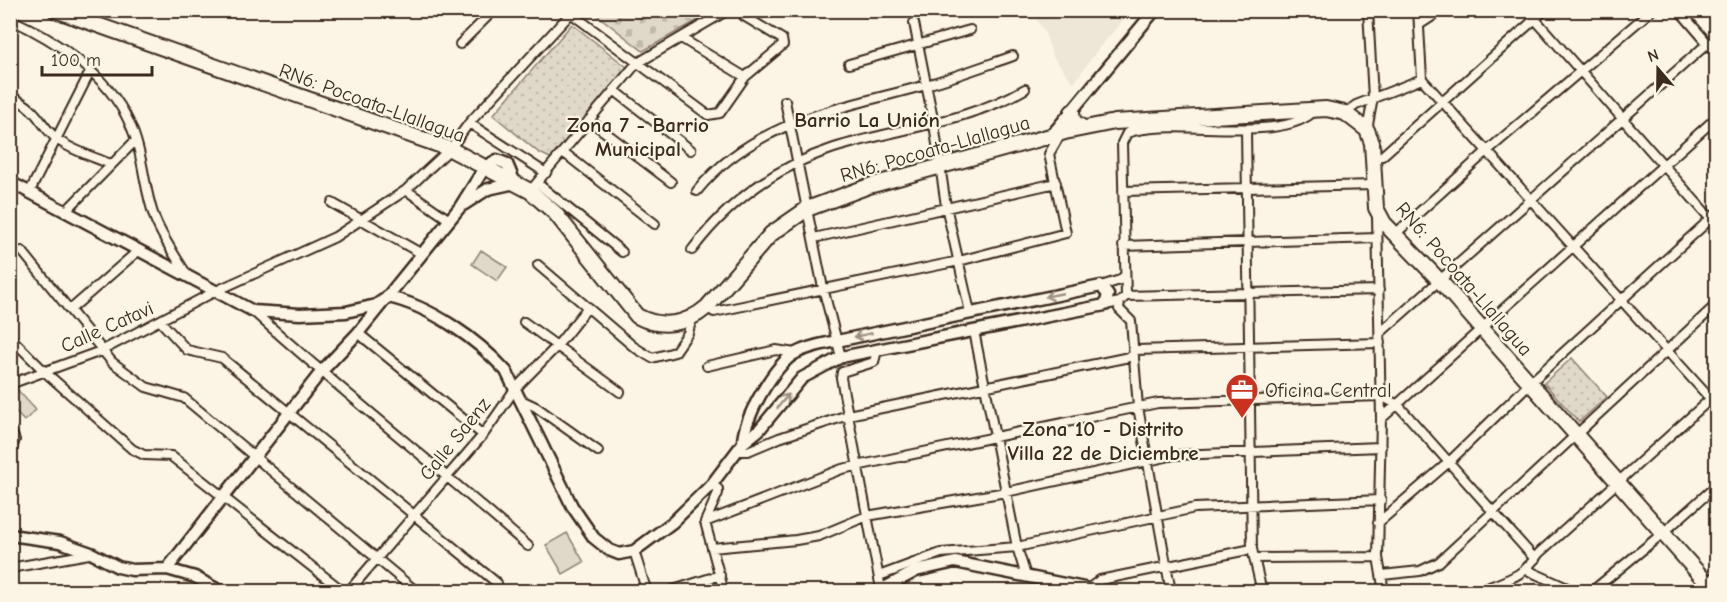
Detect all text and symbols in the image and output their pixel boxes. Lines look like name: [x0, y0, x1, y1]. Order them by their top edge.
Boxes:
scale bar: [42, 39, 152, 77]
north arrow: [1628, 39, 1688, 99]
text: N: [1645, 46, 1661, 66]
text: 100 m: [51, 50, 101, 71]
street label: RN6: Pocoata-Llallagua: [276, 59, 468, 147]
district label: Barrio La Unión: [794, 108, 940, 132]
street label: RN6: Pocoata-Llallagua: [838, 111, 1032, 187]
district label: Zona 7 - Barrio Municipal: [567, 113, 709, 161]
street label: RN6: Pocoata-Llallagua: [1391, 197, 1537, 361]
one-way arrow: [1045, 290, 1065, 301]
street label: Calle Catavi: [57, 296, 157, 358]
one-way arrow: [854, 330, 874, 341]
office icon: Oficina Central: [1224, 372, 1260, 419]
place label: Oficina Central: [1265, 379, 1392, 402]
street label: Calle Saenz: [415, 393, 495, 485]
one-way arrow: [776, 394, 790, 409]
district label: Zona 10 - Distrito Villa 22 de Diciembre: [1008, 417, 1198, 465]

